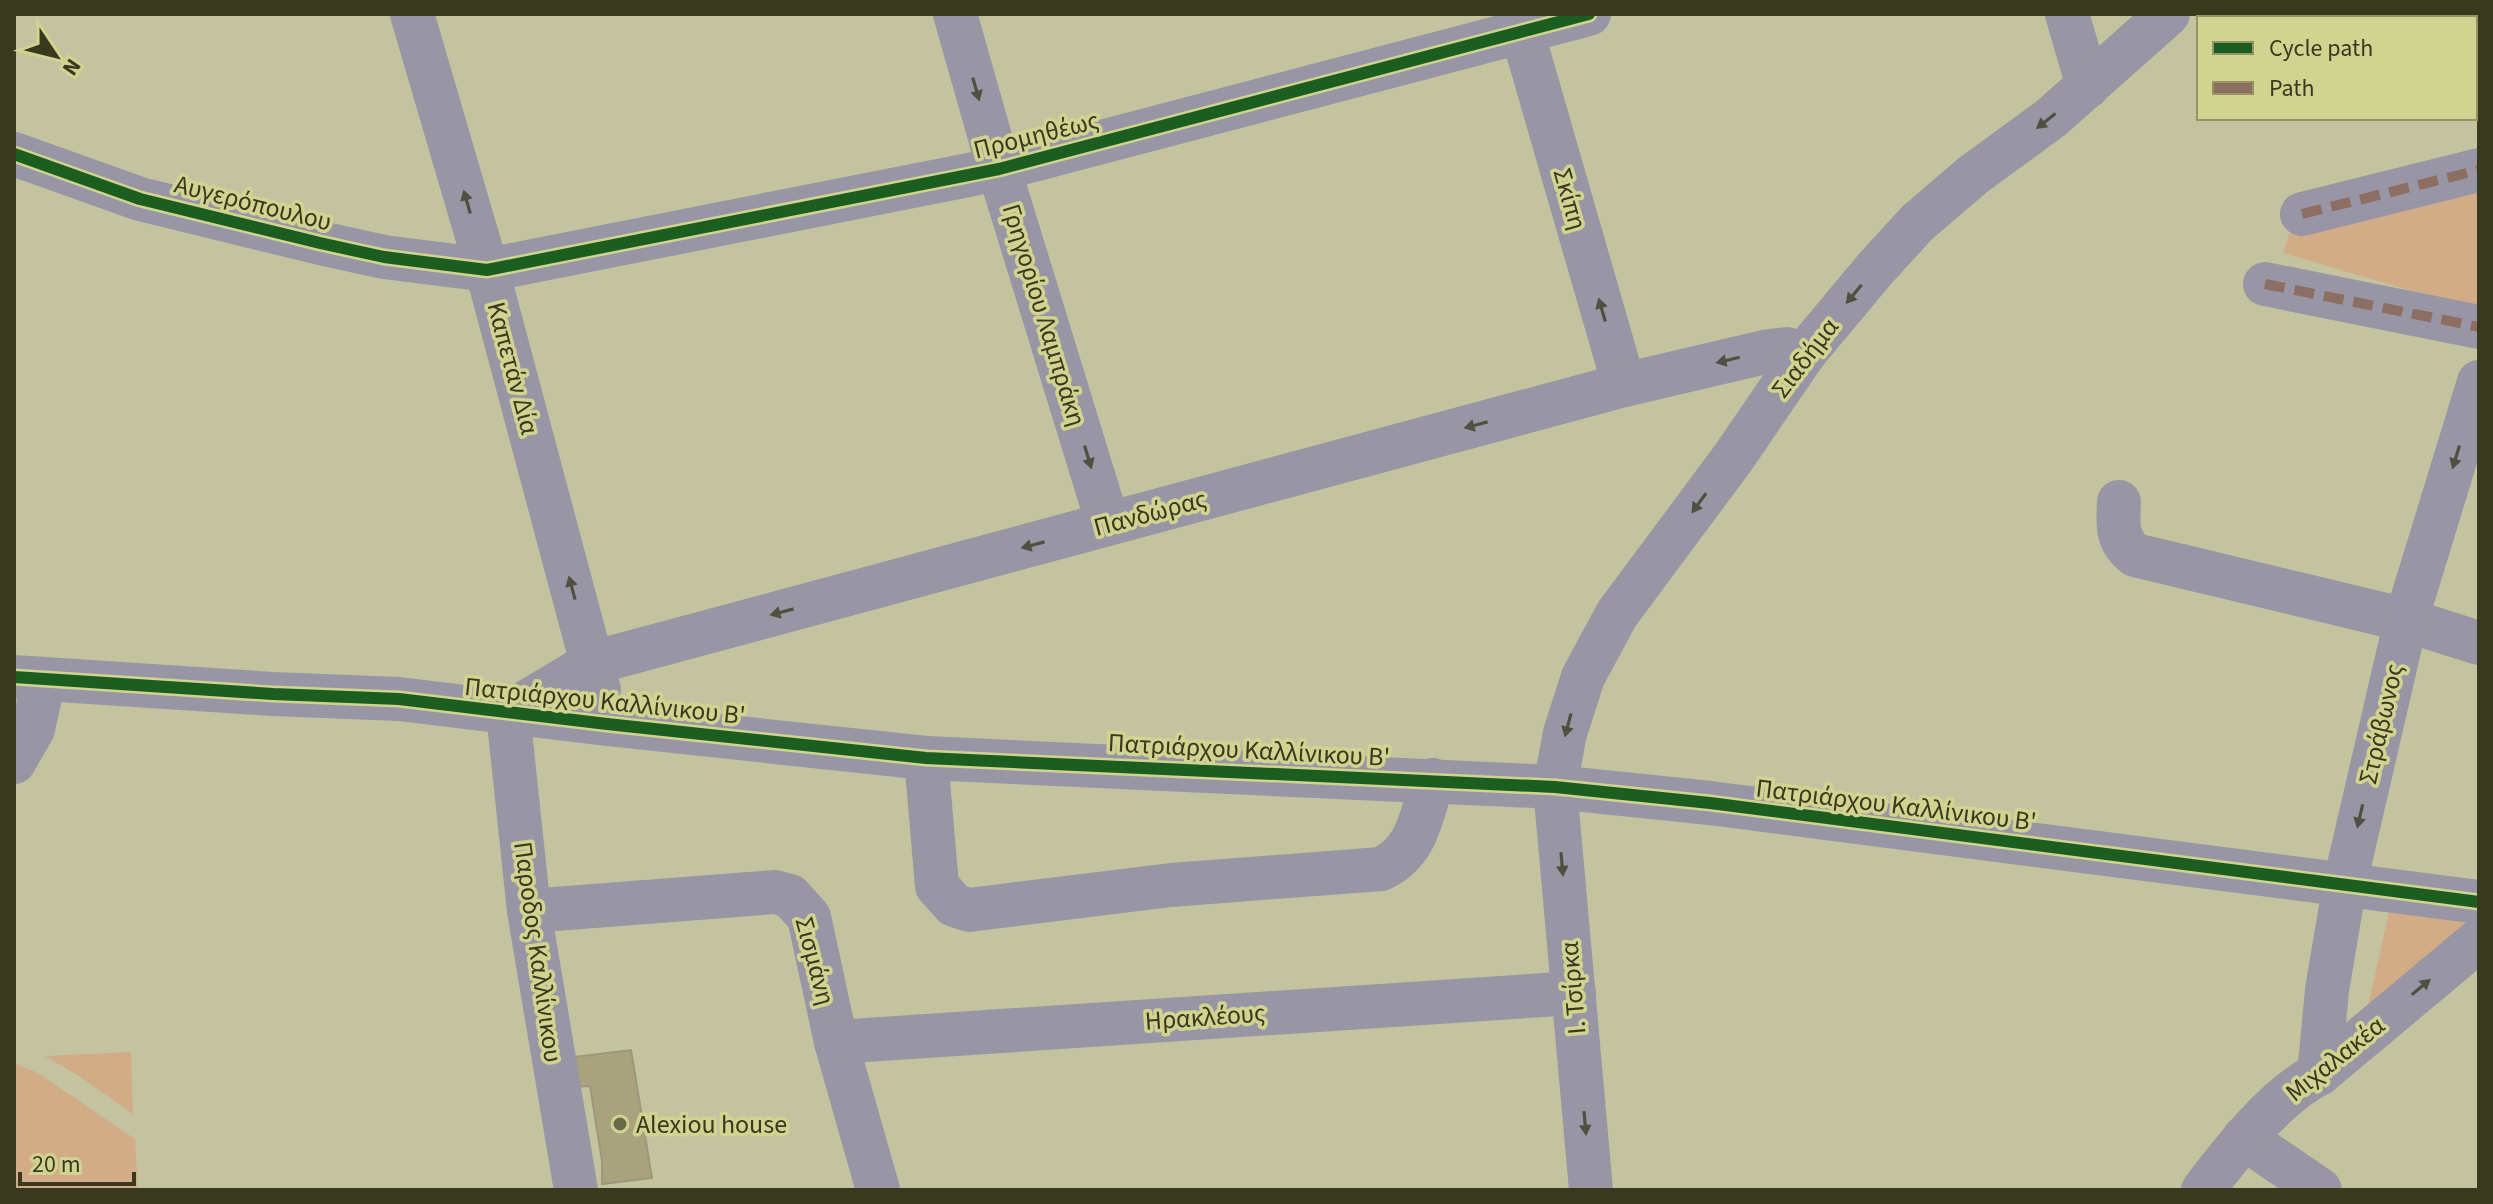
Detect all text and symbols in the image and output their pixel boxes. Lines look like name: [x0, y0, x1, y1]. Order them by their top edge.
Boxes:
north arrow: [16, 16, 96, 96]
legend: [2197, 16, 2477, 120]
text: Cycle path: [2269, 31, 2373, 66]
text: N: [54, 52, 89, 82]
text: Path: [2269, 71, 2315, 106]
one-way arrow: [970, 77, 983, 101]
street label: Προμηθέως: [969, 102, 1103, 168]
one-way arrow: [2036, 112, 2057, 128]
street label: Σκίπη: [1544, 164, 1596, 234]
street label: Αυγερόπουλου: [171, 166, 335, 240]
one-way arrow: [460, 189, 473, 213]
street label: Γρηγορίου Λαμπράκη: [993, 199, 1095, 431]
one-way arrow: [1846, 284, 1863, 304]
one-way arrow: [1595, 297, 1608, 321]
street label: Καπετάν Δία: [478, 298, 549, 439]
street label: Σιαδήμα: [1763, 310, 1848, 406]
one-way arrow: [1715, 355, 1740, 367]
one-way arrow: [1463, 419, 1488, 431]
one-way arrow: [2449, 445, 2462, 469]
one-way arrow: [1082, 446, 1094, 470]
street label: Πανδώρας: [1090, 480, 1210, 546]
one-way arrow: [1692, 493, 1708, 513]
one-way arrow: [1020, 539, 1045, 551]
one-way arrow: [565, 575, 578, 599]
one-way arrow: [769, 607, 794, 619]
street label: Στράβωνος: [2349, 660, 2413, 788]
street label: Πατριάρχου Καλλίνικου B': [463, 668, 747, 734]
one-way arrow: [1561, 713, 1574, 737]
street label: Πατριάρχου Καλλίνικου B': [1107, 724, 1391, 776]
street label: Πατριάρχου Καλλίνικου B': [1754, 769, 2038, 841]
one-way arrow: [2353, 804, 2366, 829]
street label: Παροδος Καλλίνικου: [504, 839, 572, 1065]
one-way arrow: [1556, 852, 1569, 877]
street label: Σισμάνη: [786, 913, 844, 1009]
street label: Ι. Τσίρκα: [1550, 940, 1595, 1036]
one-way arrow: [2411, 979, 2431, 996]
street label: Ηρακλέους: [1144, 994, 1266, 1040]
street label: Μιχαλακέα: [2277, 1007, 2393, 1111]
place label: Alexiou house: [636, 1106, 787, 1143]
one-way arrow: [1579, 1111, 1592, 1136]
marker: Alexiou house: [611, 1115, 629, 1133]
scale bar: [20, 1136, 134, 1186]
text: 20 m: [32, 1147, 81, 1182]

